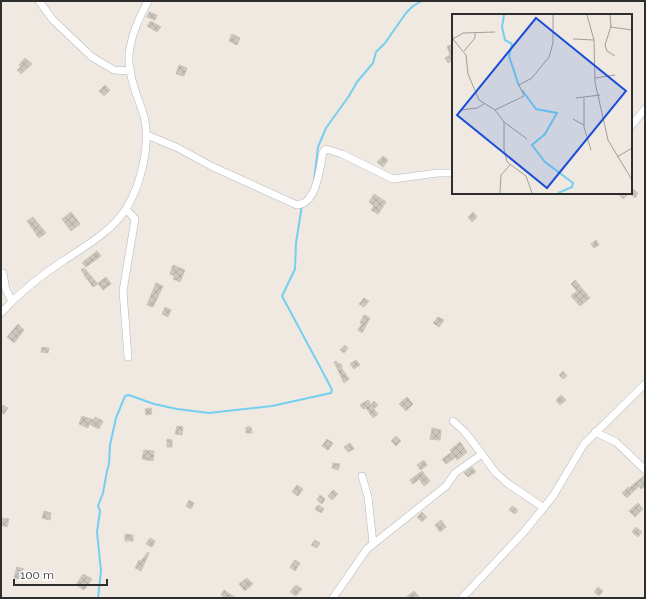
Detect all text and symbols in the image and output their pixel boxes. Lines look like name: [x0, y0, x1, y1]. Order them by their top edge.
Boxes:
inset map: [452, 14, 632, 194]
scale bar: [14, 561, 107, 587]
text: 100 m: [20, 568, 54, 582]

